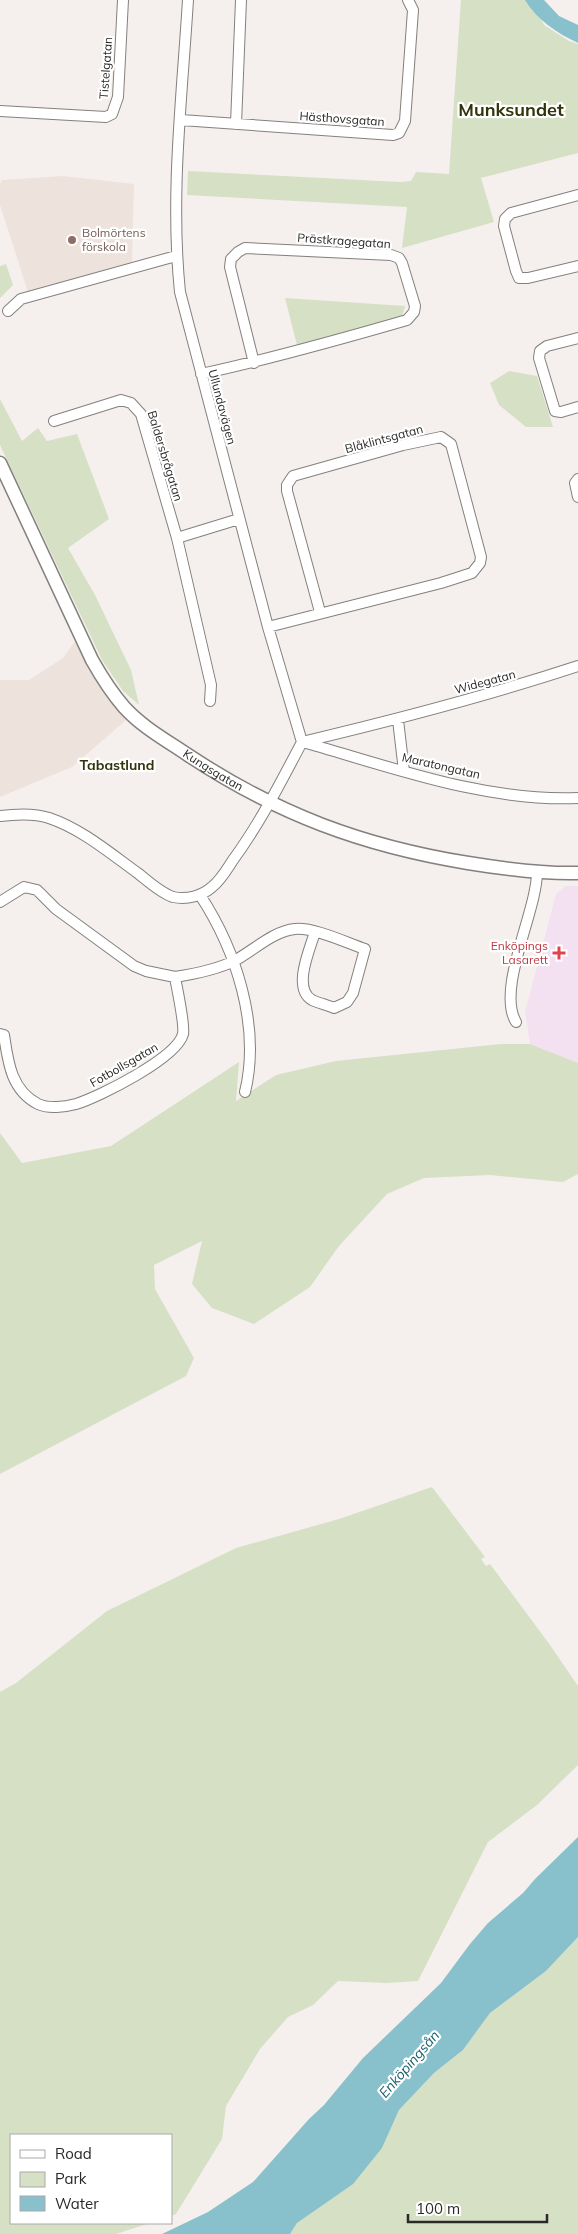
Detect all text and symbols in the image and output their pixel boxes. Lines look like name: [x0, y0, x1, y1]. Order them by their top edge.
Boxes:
street label: Tistelgatan: [96, 36, 115, 100]
district label: Munksundet: [458, 98, 564, 121]
street label: Hästhovsgatan: [299, 108, 385, 129]
place label: Bolmörtens förskola: [82, 225, 146, 254]
street label: Prästkragegatan: [297, 230, 391, 251]
marker: Bolmörtens förskola: [66, 234, 78, 246]
street label: Ullundavägen: [205, 368, 240, 446]
street label: Baldersbrågatan: [145, 409, 186, 503]
street label: Blåklintsgatan: [343, 421, 425, 456]
street label: Widegatan: [453, 666, 517, 697]
street label: Kungsgatan: [180, 746, 246, 794]
street label: Maratongatan: [401, 749, 482, 782]
district label: Tabastlund: [80, 756, 154, 774]
place label: Enköpings Lasarett: [491, 938, 548, 967]
marker: Enköpings Lasarett: [552, 946, 566, 960]
street label: Fotbollsgatan: [87, 1039, 160, 1090]
water label: Enköpingsån: [375, 2027, 443, 2101]
legend: [10, 2134, 172, 2224]
text: Road: [55, 2144, 92, 2163]
text: Park: [55, 2169, 87, 2188]
scale bar: [408, 2192, 547, 2224]
text: Water: [55, 2194, 99, 2213]
text: 100 m: [416, 2199, 460, 2218]

